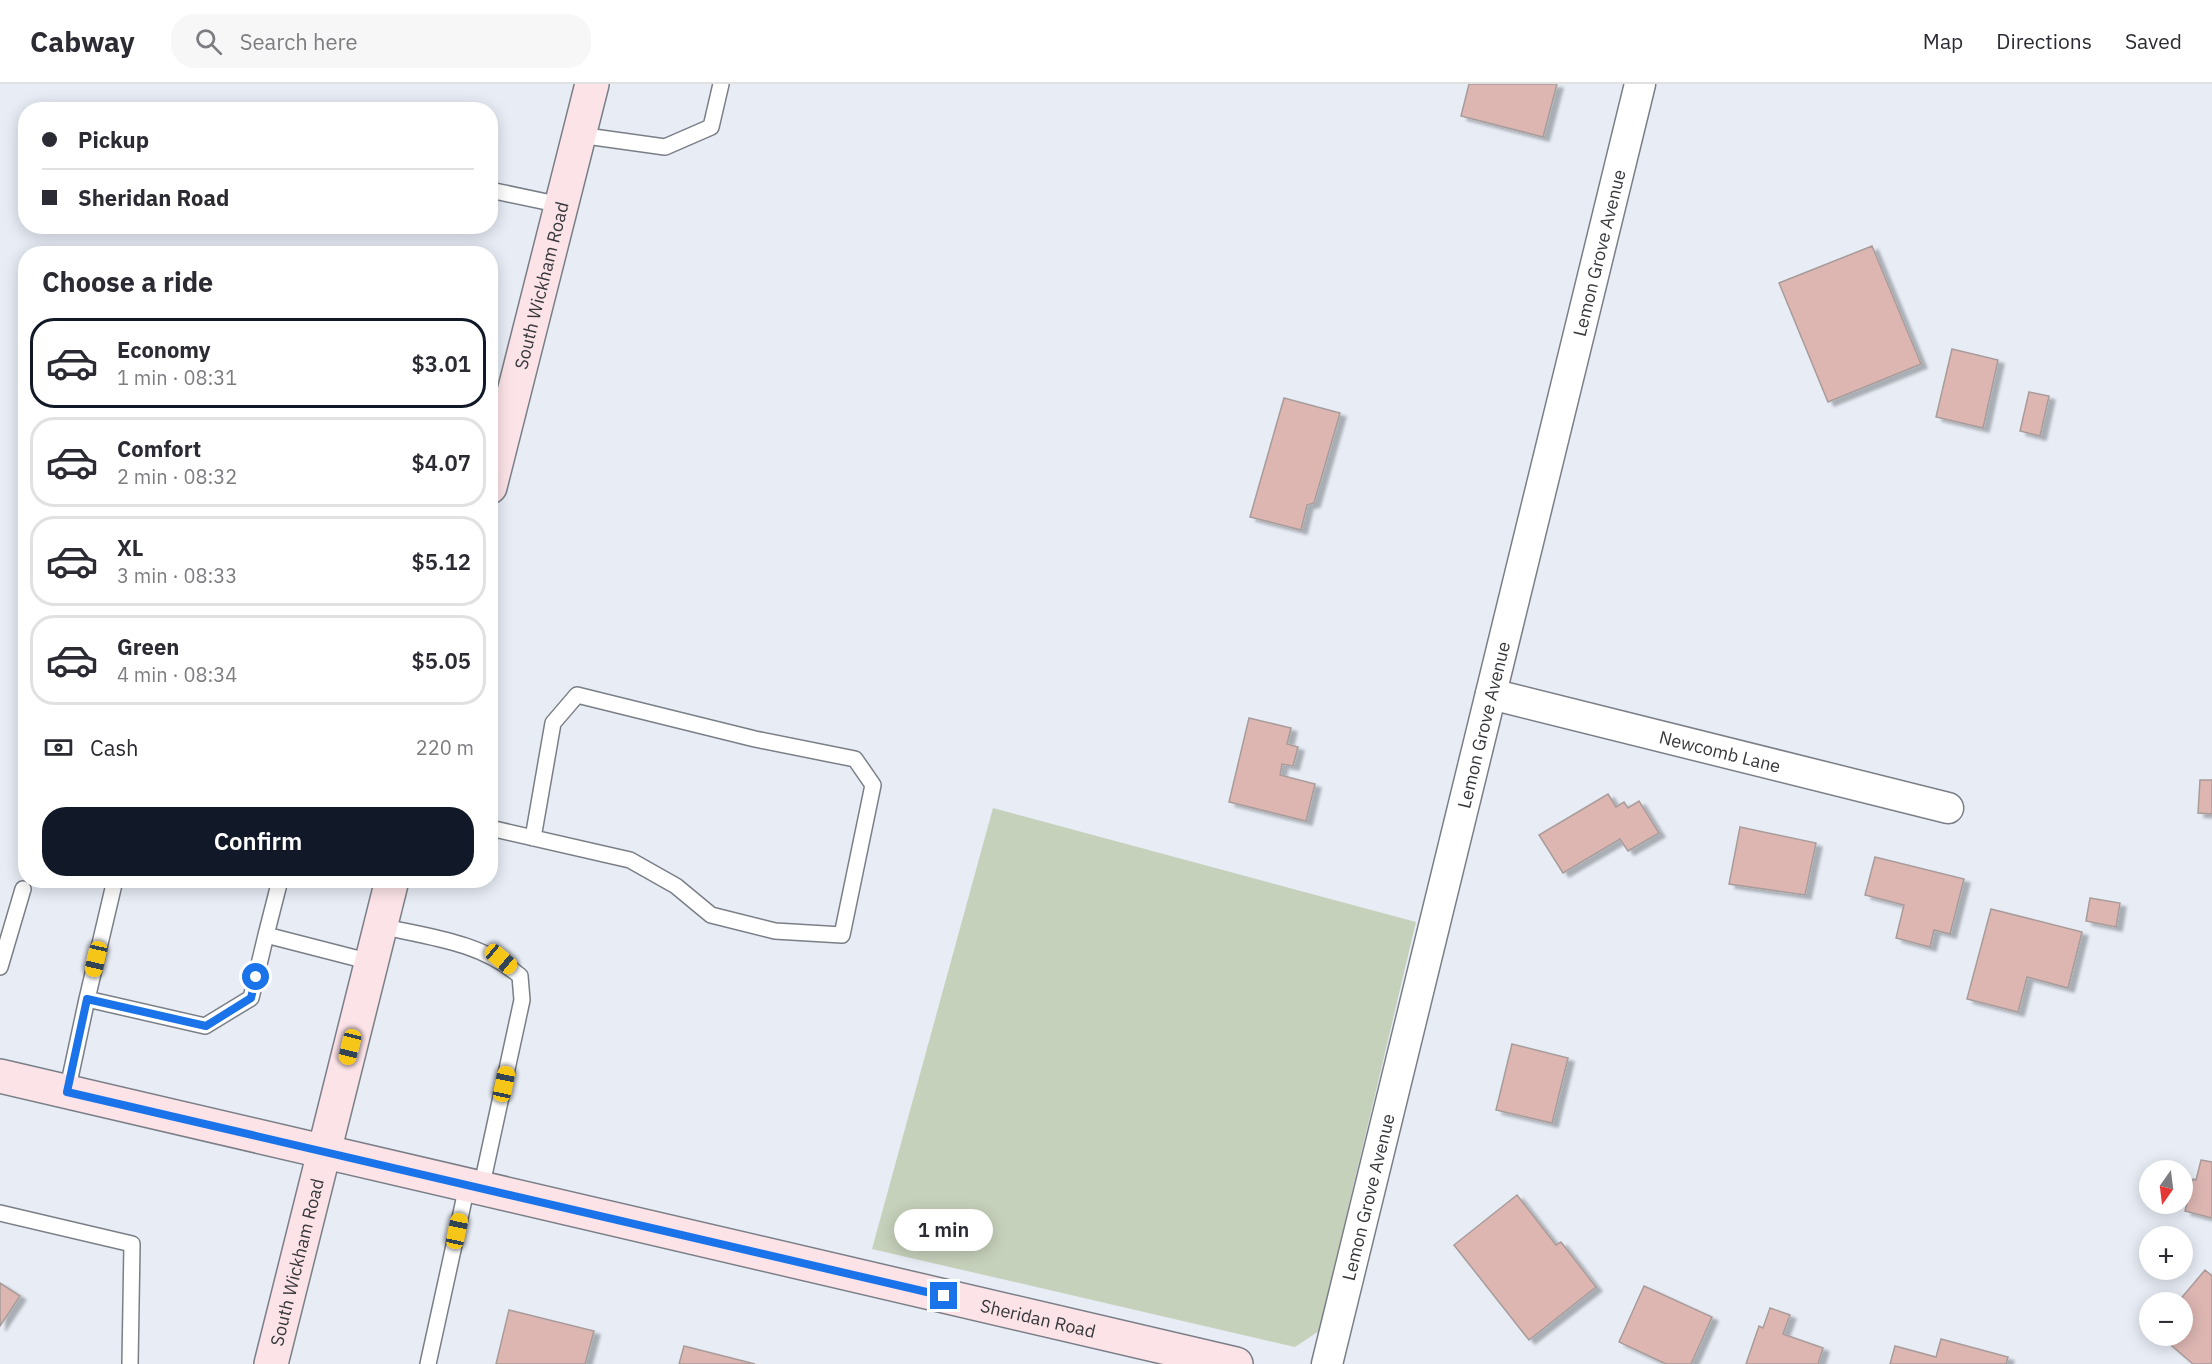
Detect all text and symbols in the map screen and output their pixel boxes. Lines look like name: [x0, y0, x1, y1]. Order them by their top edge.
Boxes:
search box: [171, 14, 591, 68]
text: Cabway: [30, 23, 135, 60]
icon: search: [192, 25, 225, 58]
text: Search here: [240, 27, 358, 56]
text: Map: [1923, 27, 1963, 55]
text: Directions: [1996, 27, 2092, 55]
text: Saved: [2125, 27, 2182, 55]
text: Pickup: [78, 125, 149, 154]
street label: Lemon Grove Avenue: [1567, 167, 1630, 339]
text: Sheridan Road: [78, 183, 229, 212]
street label: South Wickham Road: [509, 199, 573, 372]
text: Choose a ride: [42, 264, 213, 299]
text: Economy: [117, 335, 211, 364]
icon: car: [45, 336, 99, 390]
text: $3.01: [412, 349, 471, 378]
text: 1 min · 08:31: [117, 364, 237, 391]
text: Comfort: [117, 434, 201, 463]
icon: car: [45, 435, 99, 489]
text: $4.07: [412, 448, 471, 477]
text: 2 min · 08:32: [117, 463, 237, 490]
text: XL: [117, 533, 143, 562]
icon: car: [45, 534, 99, 588]
text: $5.12: [412, 547, 471, 576]
text: 3 min · 08:33: [117, 562, 237, 589]
text: Green: [117, 632, 179, 661]
icon: car: [45, 633, 99, 687]
street label: Lemon Grove Avenue: [1452, 639, 1515, 811]
text: $5.05: [412, 646, 471, 675]
text: 4 min · 08:34: [117, 661, 237, 688]
street label: Newcomb Lane: [1657, 725, 1783, 777]
icon: cash: [42, 731, 75, 764]
text: Cash: [90, 733, 139, 762]
text: 220 m: [416, 734, 474, 761]
button: Confirm: [42, 807, 474, 876]
car: [83, 939, 109, 979]
car: [481, 941, 521, 977]
route start: [242, 963, 269, 990]
car: [337, 1027, 363, 1067]
car: [491, 1065, 517, 1103]
street label: Lemon Grove Avenue: [1336, 1111, 1399, 1283]
north arrow: [2139, 1160, 2193, 1214]
map controls: [2139, 1160, 2193, 1346]
street label: South Wickham Road: [264, 1176, 328, 1348]
callout: 1 min: [894, 1209, 994, 1251]
car: [444, 1212, 470, 1250]
text: 1 min: [918, 1216, 969, 1243]
button: +: [2139, 1226, 2193, 1280]
route end: [930, 1282, 957, 1309]
button: −: [2139, 1292, 2193, 1346]
street label: Sheridan Road: [978, 1293, 1098, 1342]

